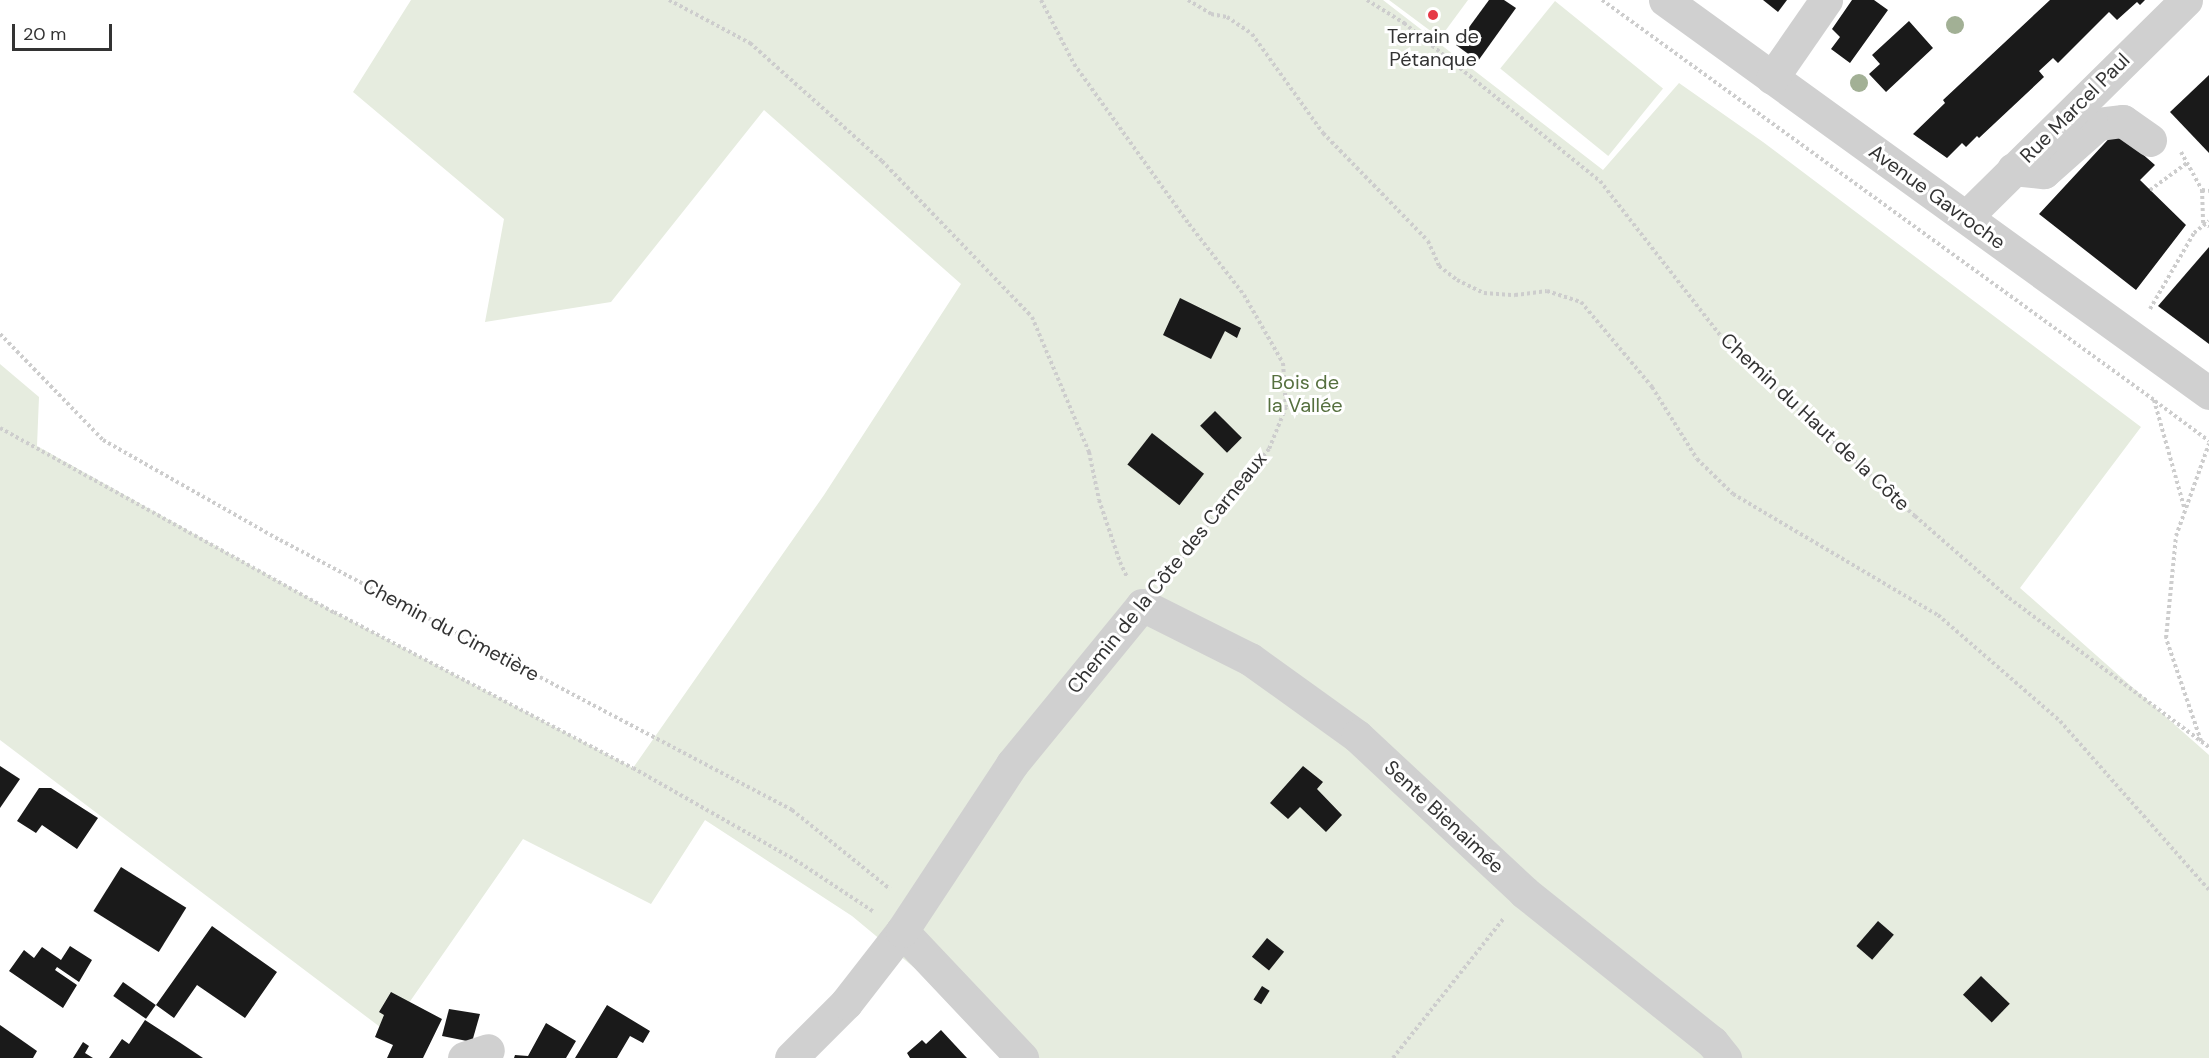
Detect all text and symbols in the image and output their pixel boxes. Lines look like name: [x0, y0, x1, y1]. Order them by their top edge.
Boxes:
marker: Terrain de Pétanque: [1426, 8, 1440, 22]
scale bar: [15, 12, 116, 50]
text: 20 m: [23, 22, 66, 46]
place label: Terrain de Pétanque: [1387, 24, 1479, 71]
street label: Rue Marcel Paul: [2015, 48, 2135, 168]
street label: Avenue Gavroche: [1864, 139, 2010, 255]
street label: Chemin du Haut de la Côte: [1716, 328, 1914, 516]
park label: Bois de la Vallée: [1267, 370, 1343, 417]
street label: Chemin de la Côte des Carneaux: [1062, 448, 1272, 698]
street label: Chemin du Cimetière: [359, 573, 543, 687]
street label: Sente Bienaimée: [1379, 756, 1509, 878]

